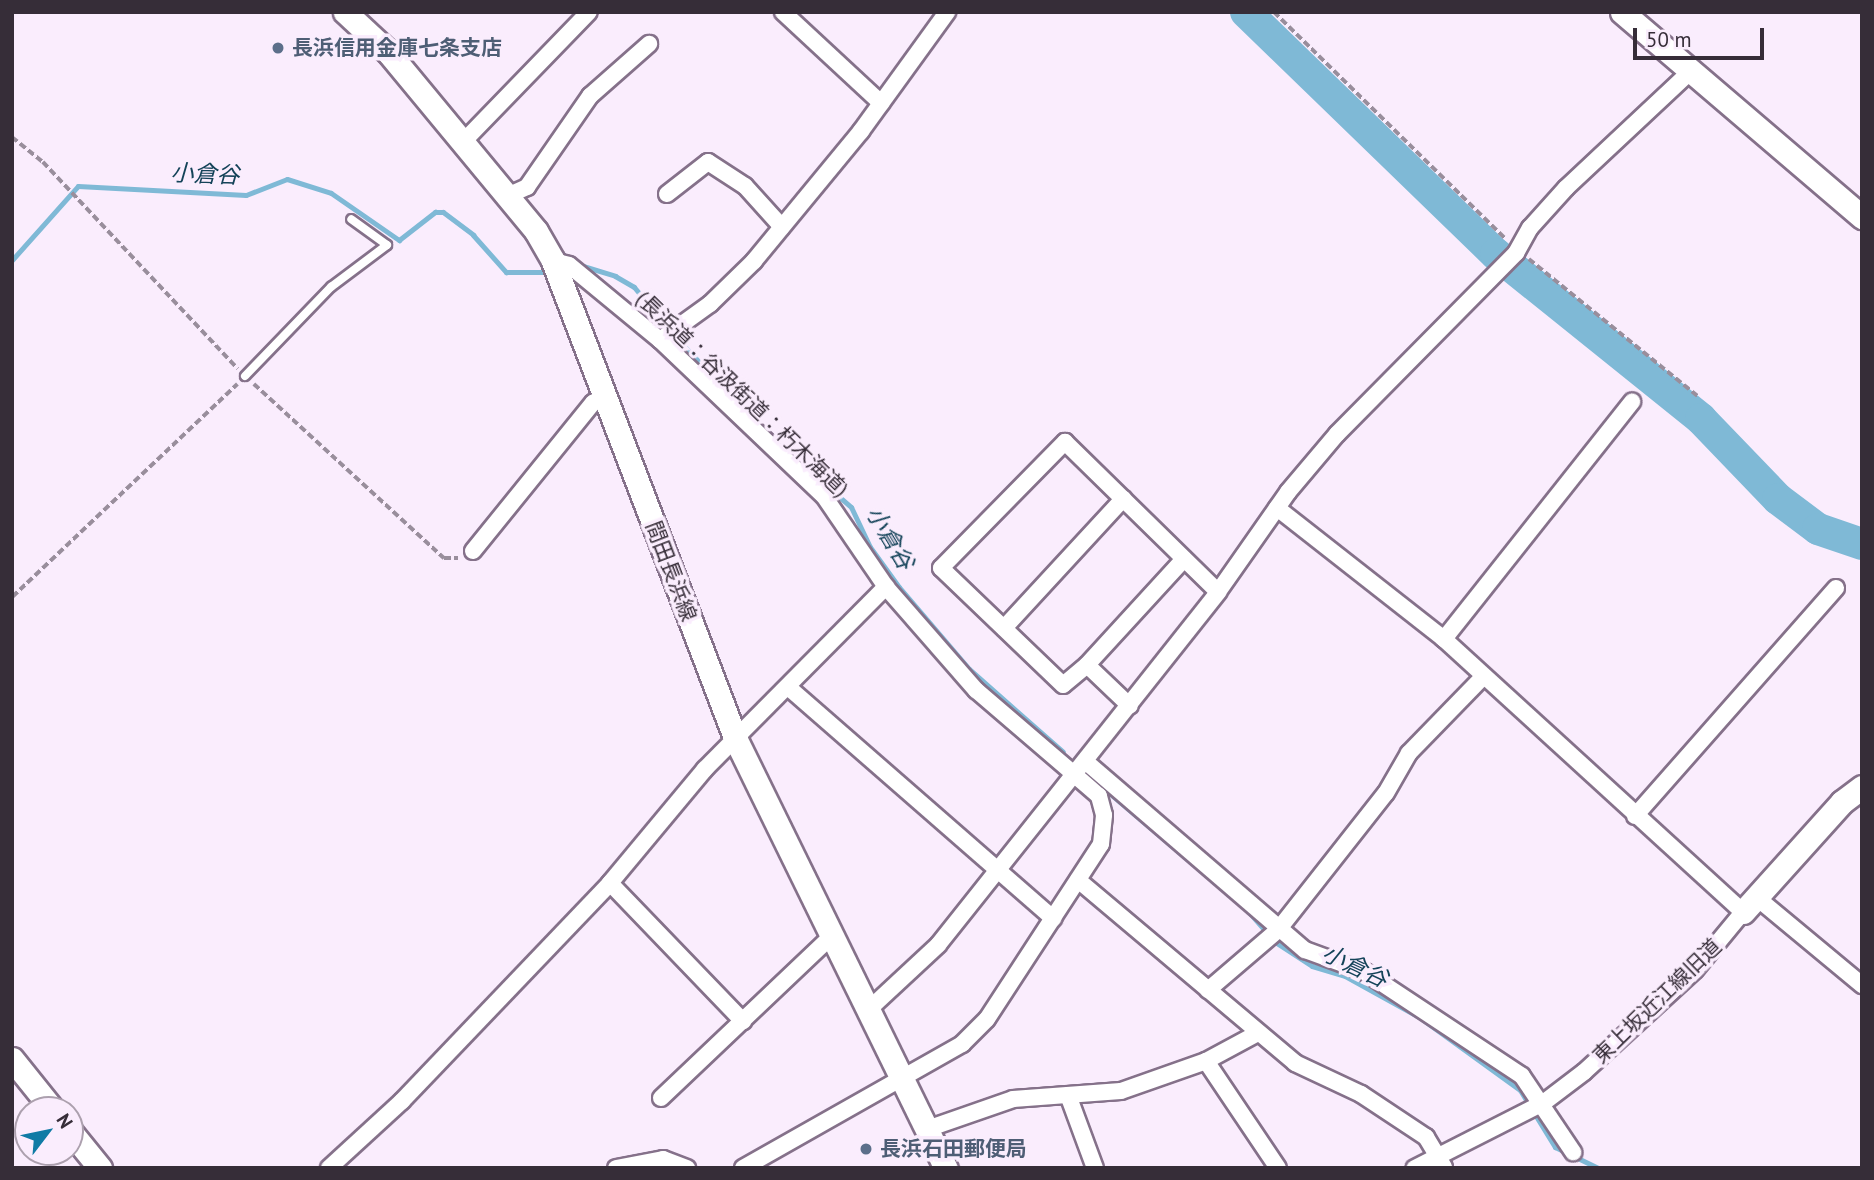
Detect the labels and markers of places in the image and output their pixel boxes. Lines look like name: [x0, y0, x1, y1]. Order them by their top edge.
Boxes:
place label: 長浜信用金庫七条支店: [292, 35, 502, 61]
marker: 長浜信用金庫七条支店: [270, 40, 286, 56]
place label: 長浜石田郵便局: [880, 1136, 1027, 1162]
marker: 長浜石田郵便局: [858, 1141, 874, 1157]

